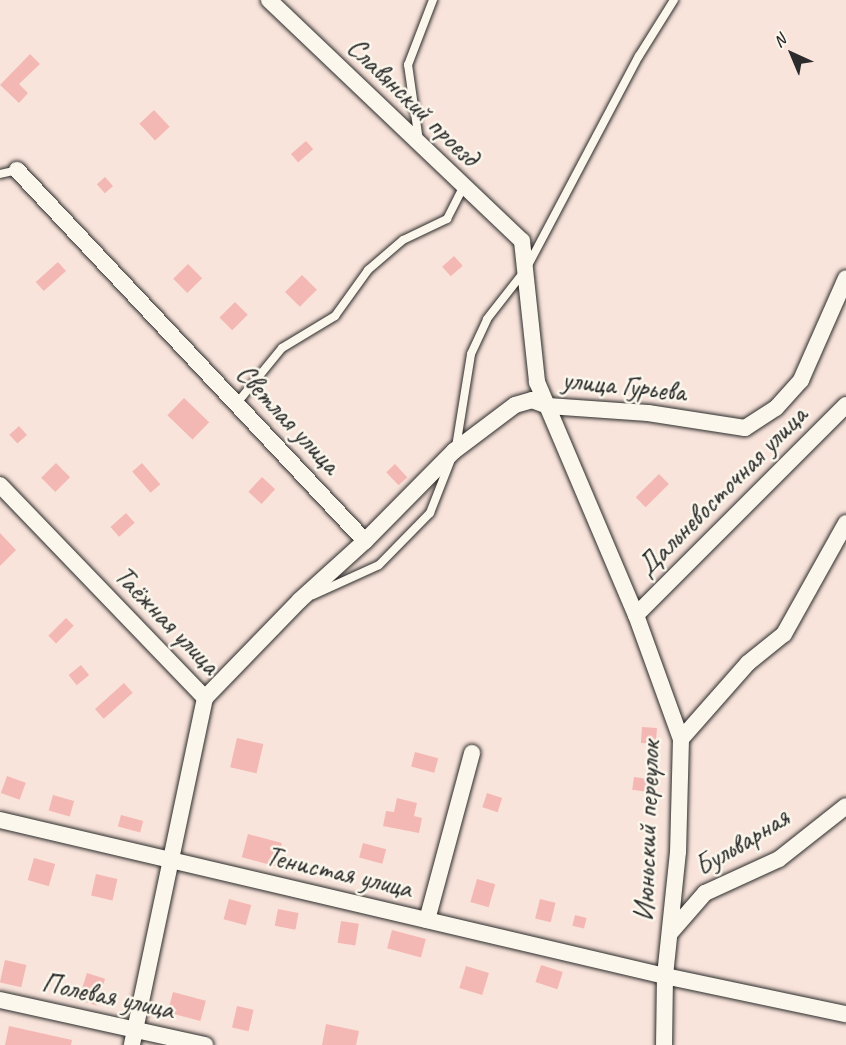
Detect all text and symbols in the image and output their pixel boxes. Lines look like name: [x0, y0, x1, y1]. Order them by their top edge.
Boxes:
north arrow: [762, 24, 822, 84]
text: N: [769, 30, 790, 52]
street label: Славянский проезд: [340, 31, 486, 173]
street label: Светлая улица: [229, 357, 347, 481]
street label: улица Гурьева: [561, 363, 687, 409]
street label: Дальневосточная улица: [630, 399, 814, 583]
street label: Таёжная улица: [107, 558, 227, 682]
street label: Июньский переулок: [627, 740, 667, 922]
street label: Бульварная: [689, 801, 795, 883]
street label: Тенистая улица: [262, 839, 416, 905]
street label: Полевая улица: [38, 965, 178, 1027]

